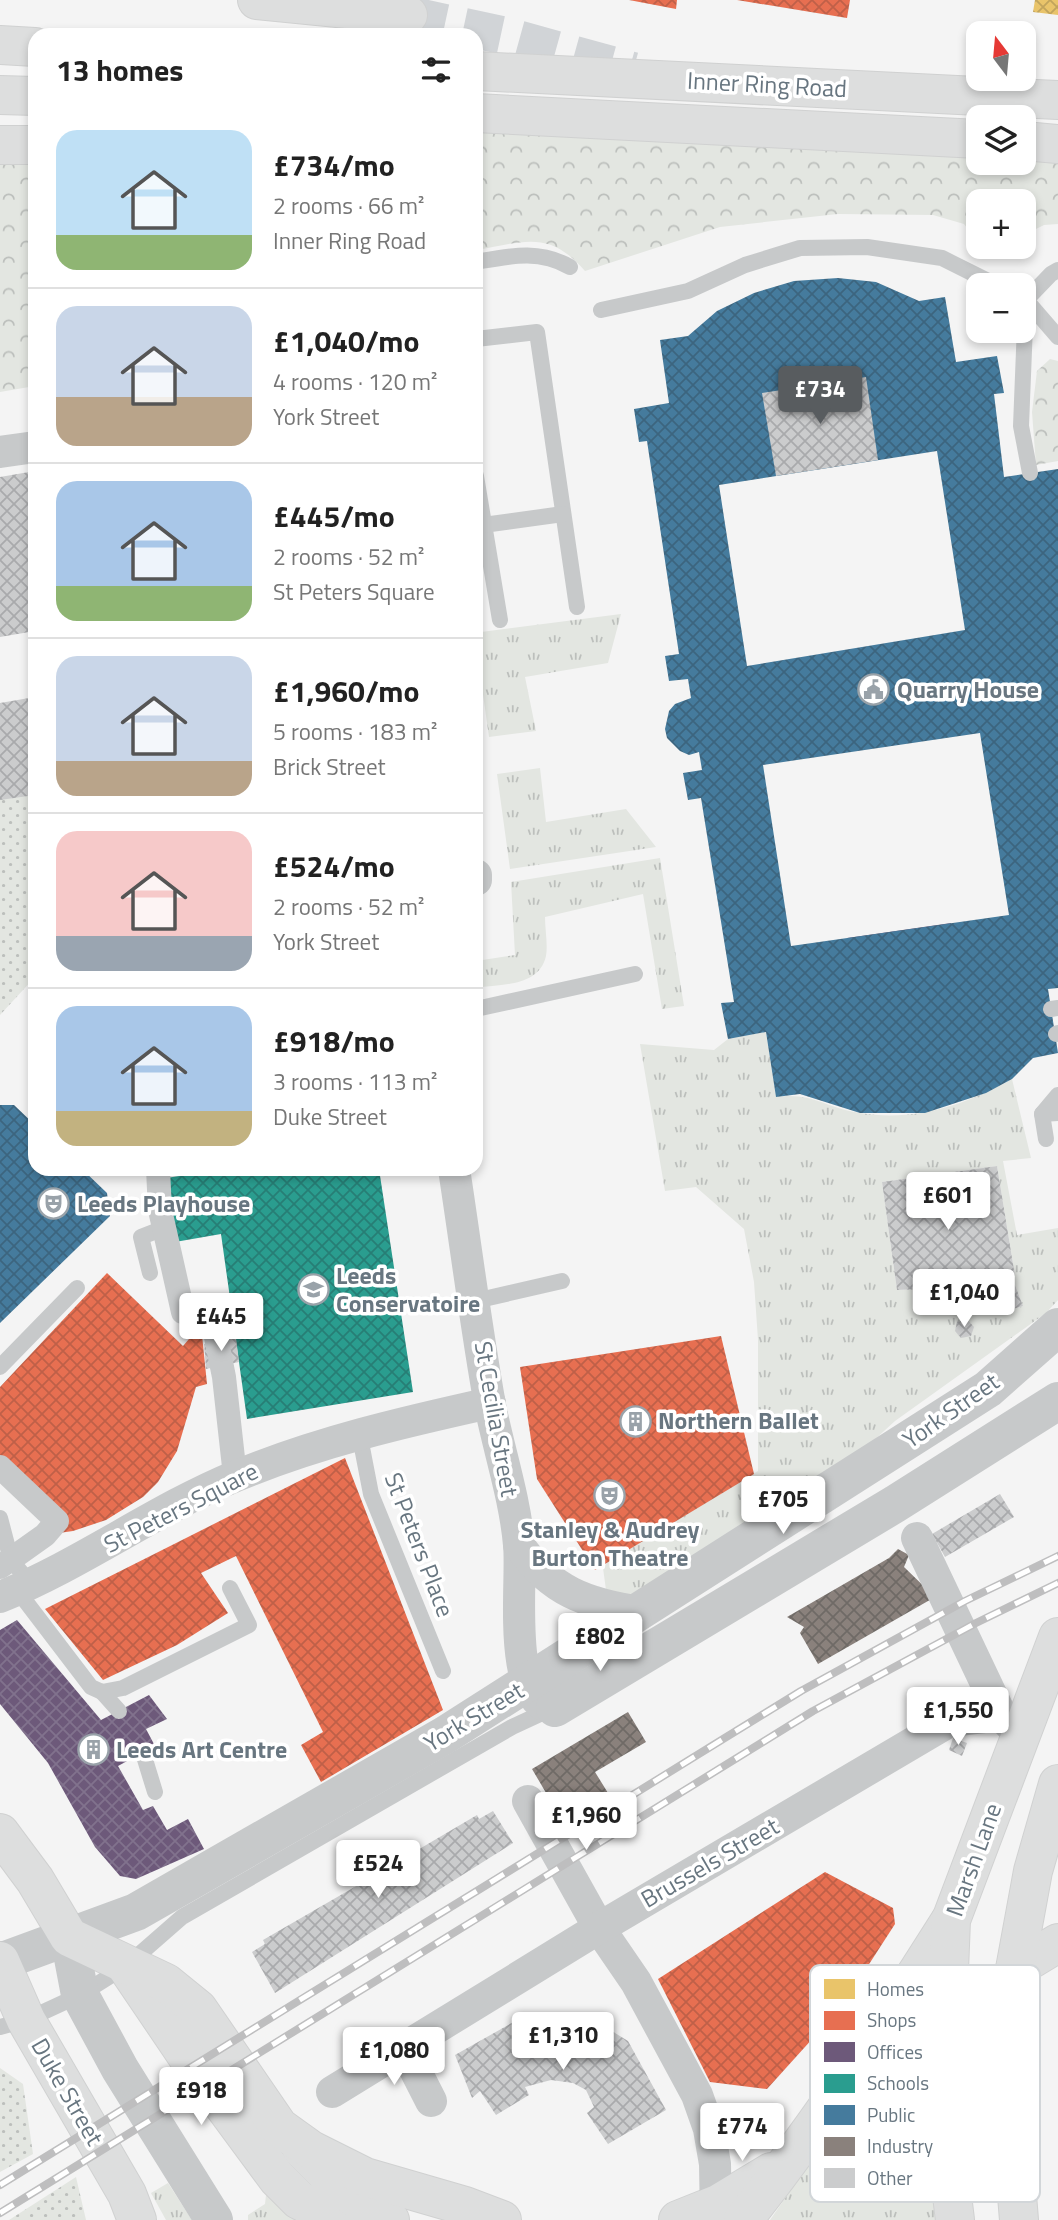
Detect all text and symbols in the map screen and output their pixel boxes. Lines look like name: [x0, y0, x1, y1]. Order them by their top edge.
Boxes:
north arrow: [966, 21, 1036, 91]
map controls: [966, 21, 1036, 343]
text: 13 homes: [56, 47, 183, 93]
icon: filters: [417, 51, 455, 89]
street label: Inner Ring Road: [686, 62, 848, 106]
button: layers: [966, 105, 1036, 175]
text: £734/mo: [273, 142, 395, 188]
icon: home: [112, 158, 196, 242]
text: 2 rooms · 66 m²: [273, 188, 424, 223]
button: +: [966, 189, 1036, 259]
text: Inner Ring Road: [273, 223, 426, 258]
button: −: [966, 273, 1036, 343]
text: £1,040/mo: [273, 318, 419, 364]
icon: home: [112, 334, 196, 418]
text: 4 rooms · 120 m²: [273, 364, 437, 399]
pin: £734: [779, 366, 861, 426]
text: £734: [794, 371, 846, 406]
text: York Street: [273, 399, 379, 434]
text: £445/mo: [273, 493, 395, 539]
icon: home: [112, 509, 196, 593]
text: 2 rooms · 52 m²: [273, 539, 424, 574]
text: St Peters Square: [273, 574, 435, 609]
text: £1,960/mo: [273, 668, 419, 714]
place label: Quarry House: [897, 671, 1039, 707]
public building icon: Quarry House: [857, 673, 891, 707]
icon: home: [112, 684, 196, 768]
text: 5 rooms · 183 m²: [273, 714, 437, 749]
text: Brick Street: [273, 749, 386, 784]
text: £524/mo: [273, 843, 395, 889]
icon: home: [112, 859, 196, 943]
text: 2 rooms · 52 m²: [273, 889, 424, 924]
text: York Street: [273, 924, 379, 959]
text: £918/mo: [273, 1018, 395, 1064]
icon: home: [112, 1034, 196, 1118]
text: 3 rooms · 113 m²: [273, 1064, 437, 1099]
text: Duke Street: [273, 1099, 387, 1134]
pin: £601: [907, 1172, 989, 1232]
text: £601: [922, 1177, 974, 1212]
place label: Leeds Playhouse: [77, 1185, 250, 1221]
theatre icon: Leeds Playhouse: [37, 1187, 71, 1221]
place label: Leeds Conservatoire: [336, 1257, 480, 1321]
pin: £1,040: [907, 1270, 1021, 1329]
school or university icon: Leeds Conservatoire: [296, 1273, 330, 1307]
text: £1,040: [929, 1274, 999, 1309]
pin: £445: [180, 1294, 262, 1353]
text: £445: [195, 1298, 247, 1333]
street label: St Cecilia Street: [466, 1338, 528, 1500]
street label: York Street: [895, 1363, 1007, 1457]
place label: Northern Ballet: [658, 1402, 819, 1438]
building icon: Northern Ballet: [618, 1404, 652, 1438]
street label: St Peters Square: [97, 1453, 264, 1561]
street label: St Peters Place: [376, 1467, 464, 1622]
pin: £705: [742, 1476, 824, 1536]
theatre icon: Stanley & Audrey Burton Theatre: [593, 1479, 627, 1513]
text: £705: [757, 1481, 809, 1516]
place label: Stanley & Audrey Burton Theatre: [521, 1511, 700, 1575]
pin: £802: [559, 1614, 641, 1673]
text: £802: [574, 1618, 626, 1653]
street label: York Street: [417, 1672, 531, 1760]
pin: £1,550: [901, 1688, 1015, 1747]
text: £1,550: [923, 1692, 993, 1727]
place label: Leeds Art Centre: [116, 1731, 287, 1767]
building icon: Leeds Art Centre: [76, 1733, 110, 1767]
pin: £1,960: [529, 1792, 643, 1852]
text: £1,960: [551, 1797, 621, 1832]
street label: Marsh Lane: [936, 1798, 1010, 1921]
street label: Brussels Street: [634, 1808, 786, 1916]
pin: £524: [337, 1840, 419, 1900]
text: £524: [352, 1845, 404, 1880]
legend: [810, 1965, 1040, 2202]
text: Homes: [867, 1974, 924, 2003]
text: Shops: [867, 2005, 917, 2034]
pin: £1,310: [506, 2012, 620, 2072]
text: £1,310: [528, 2017, 598, 2052]
pin: £1,080: [337, 2028, 451, 2087]
street label: Duke Street: [23, 2031, 113, 2152]
text: £1,080: [359, 2032, 429, 2067]
text: Offices: [867, 2037, 923, 2066]
pin: £918: [160, 2068, 242, 2127]
text: Schools: [867, 2068, 929, 2097]
text: £918: [175, 2072, 227, 2107]
text: Public: [867, 2100, 915, 2129]
pin: £774: [701, 2104, 783, 2163]
text: £774: [716, 2108, 768, 2143]
text: Industry: [867, 2131, 933, 2160]
text: Other: [867, 2163, 913, 2192]

